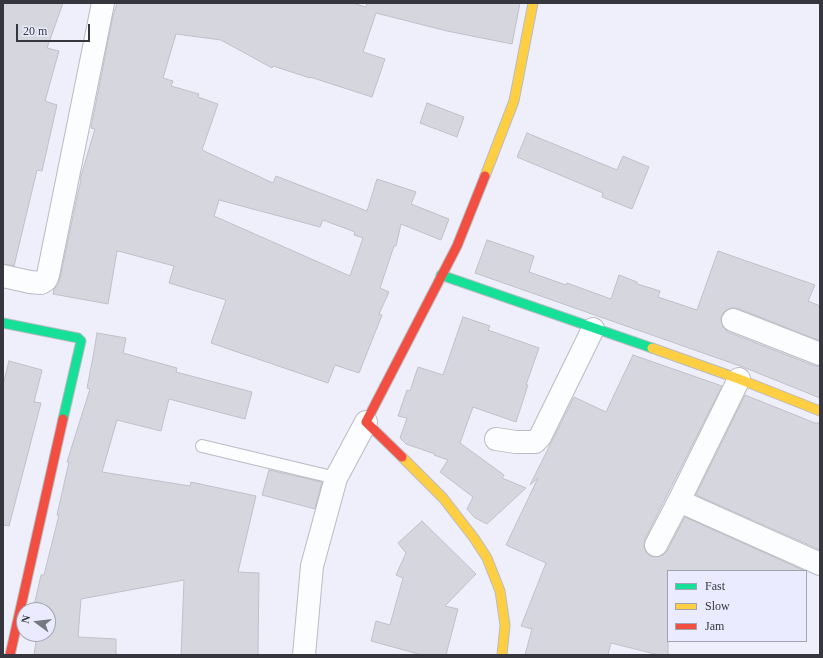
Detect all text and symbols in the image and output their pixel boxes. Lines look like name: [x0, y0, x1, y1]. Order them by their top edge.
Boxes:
scale bar: [18, 16, 92, 42]
text: 20 m: [23, 24, 47, 38]
legend: [667, 570, 807, 642]
text: Fast: [705, 579, 725, 593]
text: Slow: [705, 599, 730, 613]
north arrow: [16, 602, 56, 642]
text: N: [19, 614, 32, 625]
text: Jam: [705, 619, 724, 633]

